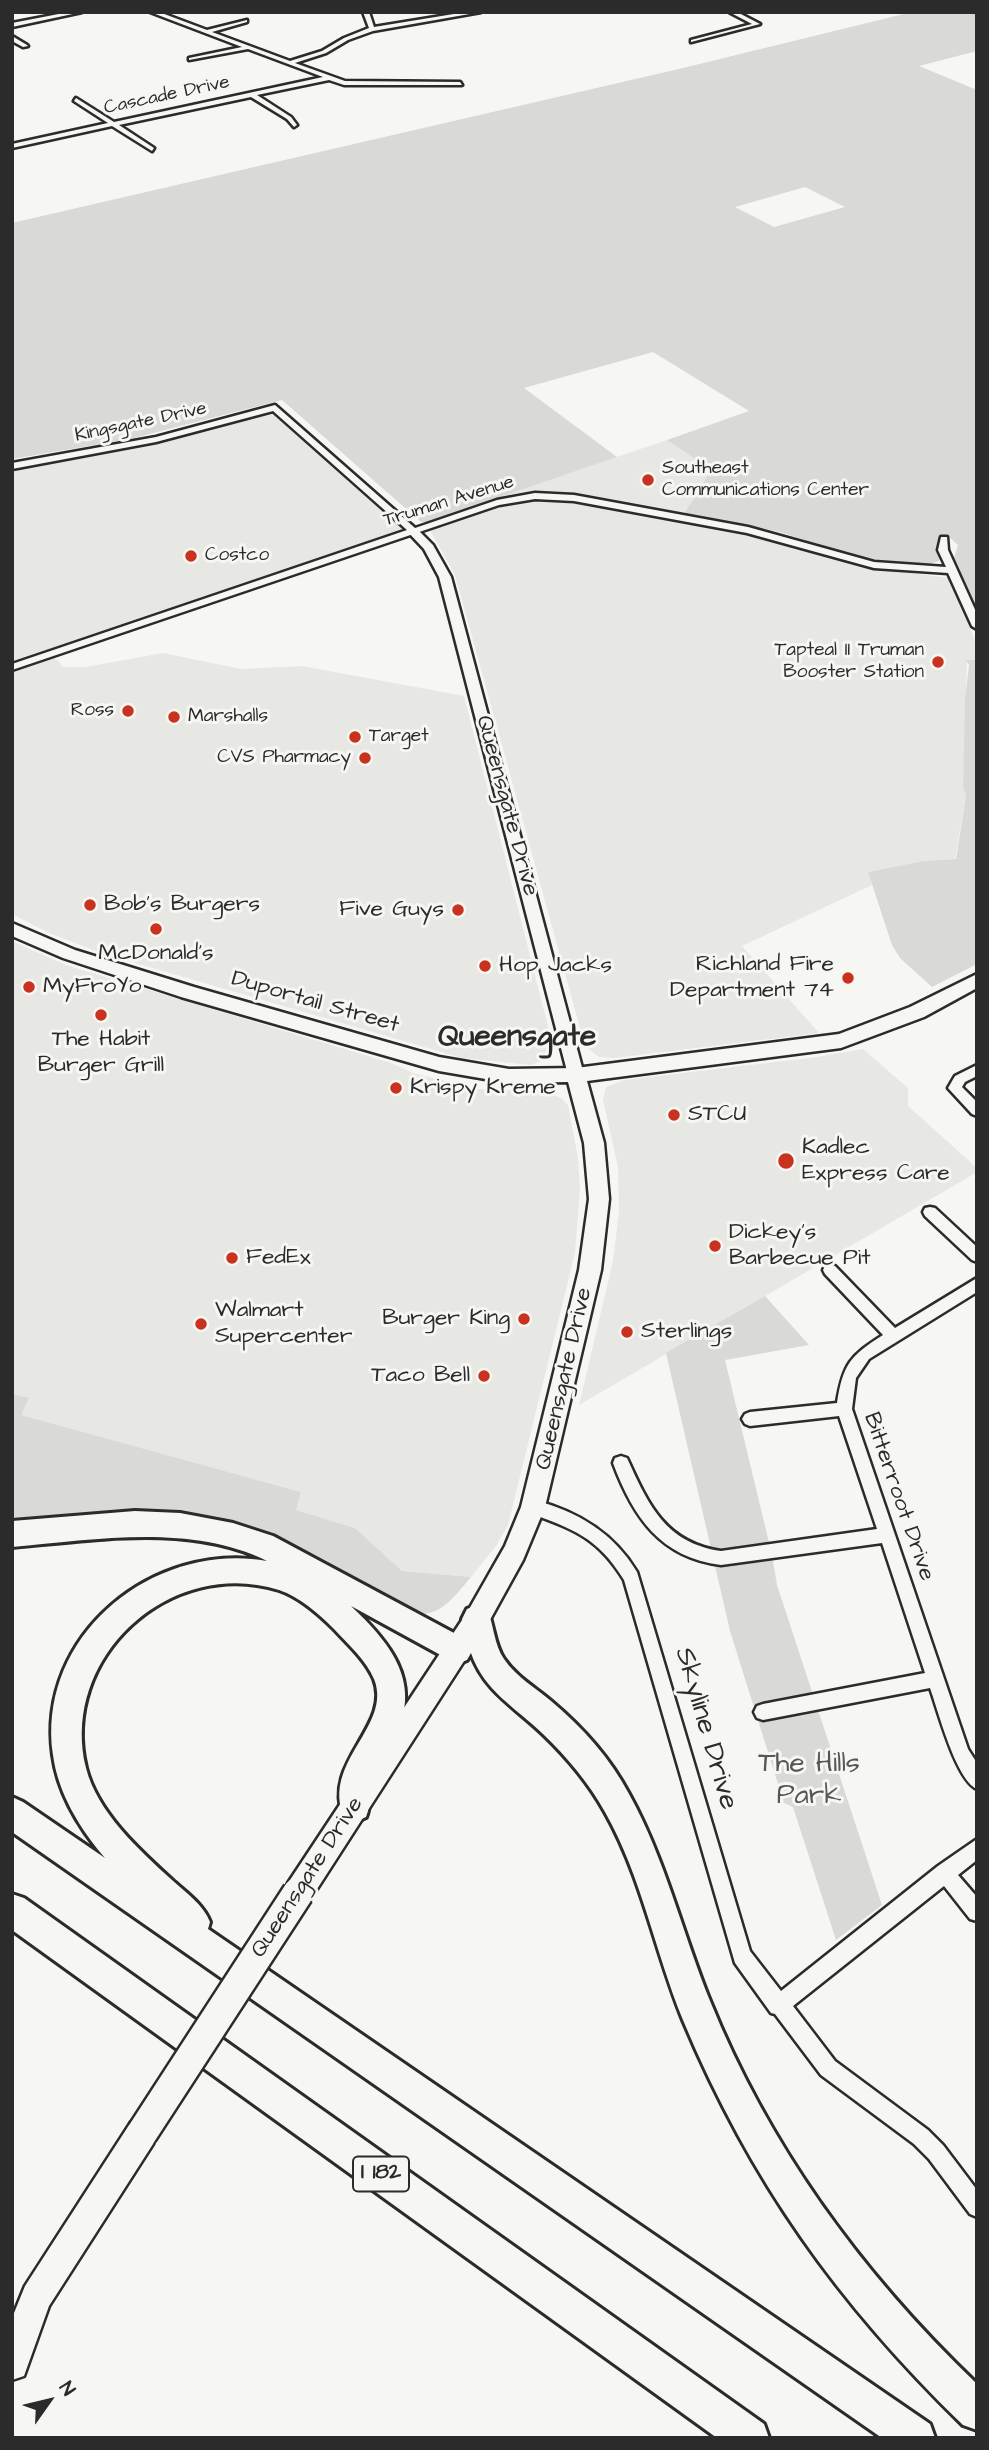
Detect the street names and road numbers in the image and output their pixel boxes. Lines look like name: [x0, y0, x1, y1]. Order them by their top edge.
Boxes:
street label: Cascade Drive: [102, 72, 232, 120]
street label: Kingsgate Drive: [73, 398, 209, 448]
street label: Truman Avenue: [381, 471, 517, 533]
street label: Queensgate Drive: [469, 713, 543, 899]
street label: Duportail Street: [228, 966, 402, 1040]
street label: Queensgate Drive: [531, 1285, 599, 1473]
street label: Bitterroot Drive: [856, 1409, 940, 1585]
street label: Skyline Drive: [666, 1644, 744, 1814]
street label: Queensgate Drive: [246, 1792, 370, 1964]
road number: I 182: [353, 2156, 409, 2192]

